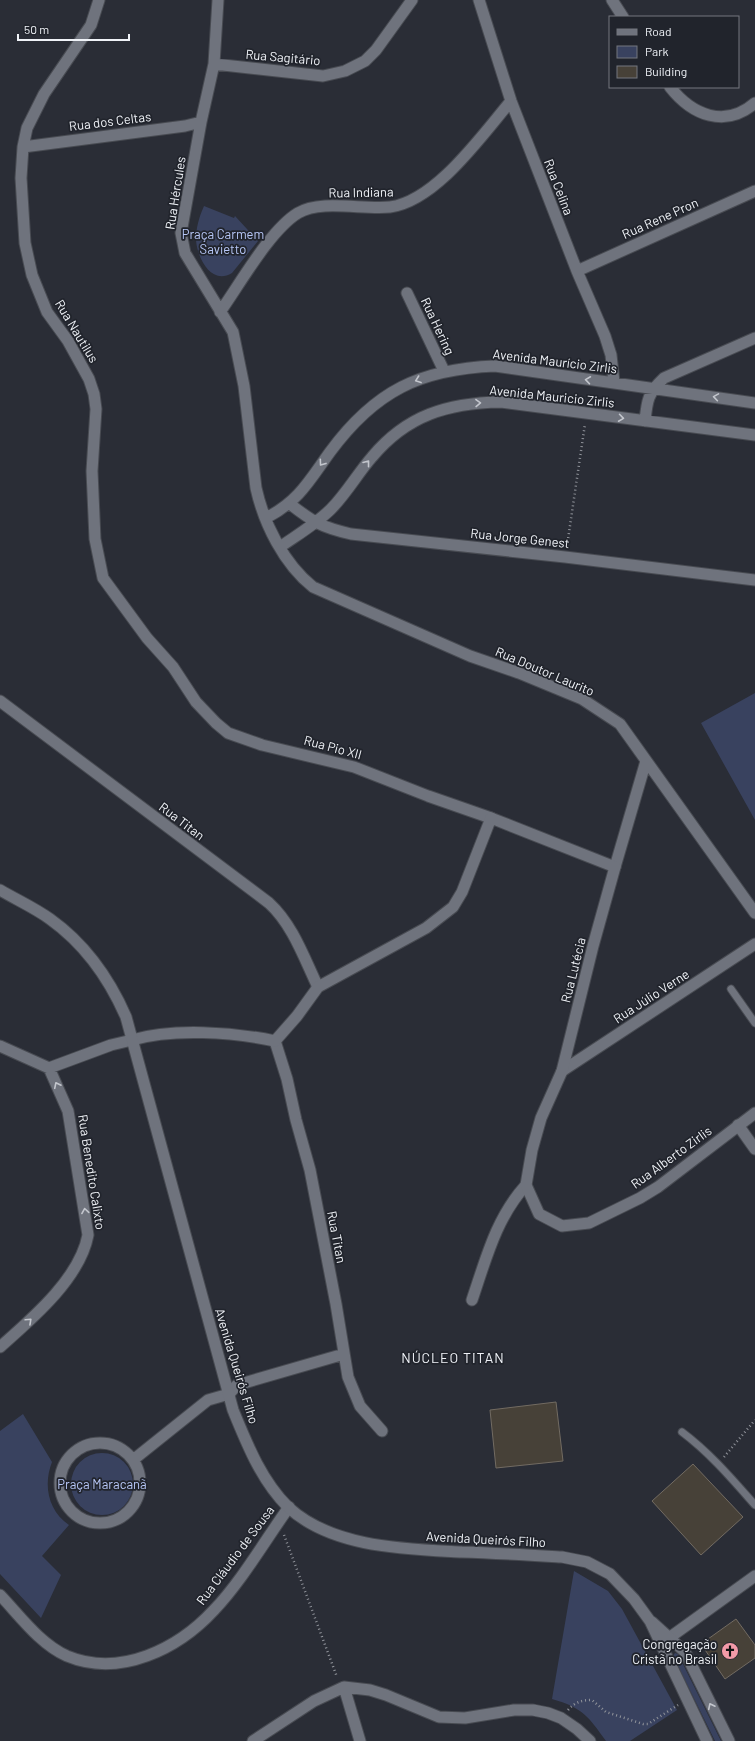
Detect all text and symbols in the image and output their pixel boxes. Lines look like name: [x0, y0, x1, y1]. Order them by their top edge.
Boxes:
scale bar: [18, 16, 129, 42]
legend: [609, 16, 739, 88]
text: 50 m: [24, 22, 49, 36]
text: Road: [645, 24, 672, 38]
text: Park: [645, 44, 669, 58]
street label: Rua Sagitário: [245, 46, 321, 68]
text: Building: [645, 64, 687, 78]
street label: Rua dos Celtas: [68, 108, 152, 134]
street label: Rua Hércules: [161, 155, 189, 231]
street label: Rua Celina: [541, 157, 577, 217]
street label: Rua Indiana: [328, 183, 394, 201]
street label: Rua Rene Pron: [619, 194, 701, 242]
park label: Praça Carmem Savietto: [182, 226, 264, 257]
street label: Rua Hering: [418, 295, 458, 357]
street label: Rua Nautilus: [52, 297, 102, 365]
street label: Avenida Maurício Zirlis: [492, 345, 618, 377]
one-way arrow: [415, 375, 422, 384]
one-way arrow: [585, 376, 591, 385]
street label: Avenida Mauricio Zirlis: [489, 381, 615, 411]
one-way arrow: [713, 393, 720, 402]
one-way arrow: [475, 399, 481, 407]
one-way arrow: [618, 413, 624, 422]
one-way arrow: [319, 459, 327, 466]
one-way arrow: [362, 460, 369, 467]
street label: Rua Jorge Genest: [470, 525, 570, 551]
street label: Rua Doutor Laurito: [493, 643, 597, 699]
street label: Rua Pio XII: [302, 732, 364, 762]
street label: Rua Titan: [156, 799, 208, 843]
street label: Rua Lutécia: [557, 936, 589, 1004]
street label: Rua Júlio Verne: [610, 966, 692, 1026]
one-way arrow: [54, 1082, 62, 1089]
street label: Rua Benedito Calixto: [75, 1113, 109, 1231]
street label: Rua Alberto Zirlis: [628, 1122, 714, 1192]
one-way arrow: [81, 1208, 89, 1215]
street label: Rua Titan: [324, 1209, 350, 1265]
street label: Avenida Queirós Filho: [212, 1306, 262, 1426]
one-way arrow: [24, 1318, 32, 1326]
district label: NÚCLEO TITAN: [401, 1349, 505, 1366]
park label: Praça Maracanã: [57, 1476, 147, 1492]
street label: Rua Cláudio de Sousa: [193, 1502, 277, 1608]
street label: Avenida Queirós Filho: [426, 1528, 546, 1550]
place label: Congregação Cristã no Brasil: [632, 1636, 717, 1667]
church icon: Congregação Cristã no Brasil: [720, 1641, 740, 1661]
one-way arrow: [709, 1703, 716, 1710]

